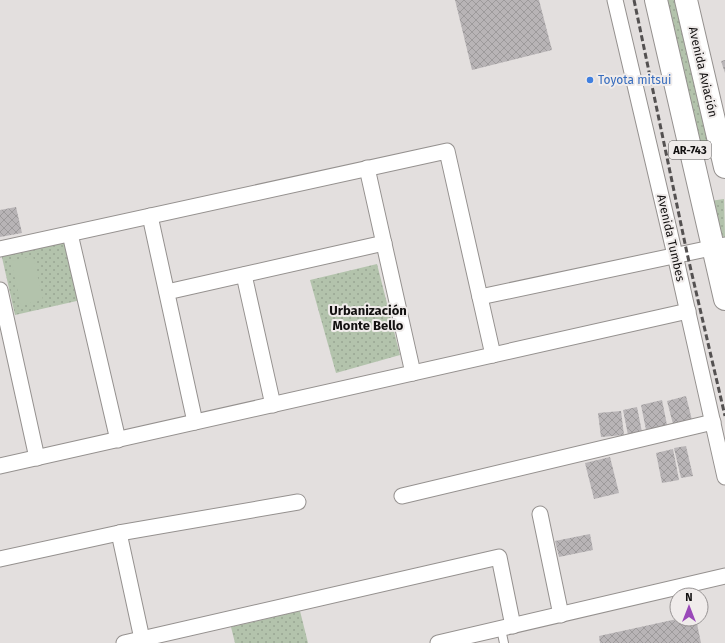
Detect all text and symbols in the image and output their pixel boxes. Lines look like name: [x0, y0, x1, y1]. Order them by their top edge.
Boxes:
street label: Avenida Aviación: [686, 25, 720, 119]
place label: Toyota mitsui: [598, 73, 671, 87]
marker: Toyota mitsui: [585, 75, 595, 85]
road number: AR-743: [669, 141, 711, 159]
street label: Avenida Tumbes: [654, 193, 688, 283]
district label: Urbanización Monte Bello: [329, 303, 407, 333]
north arrow: [669, 587, 709, 627]
text: N: [685, 591, 693, 604]

